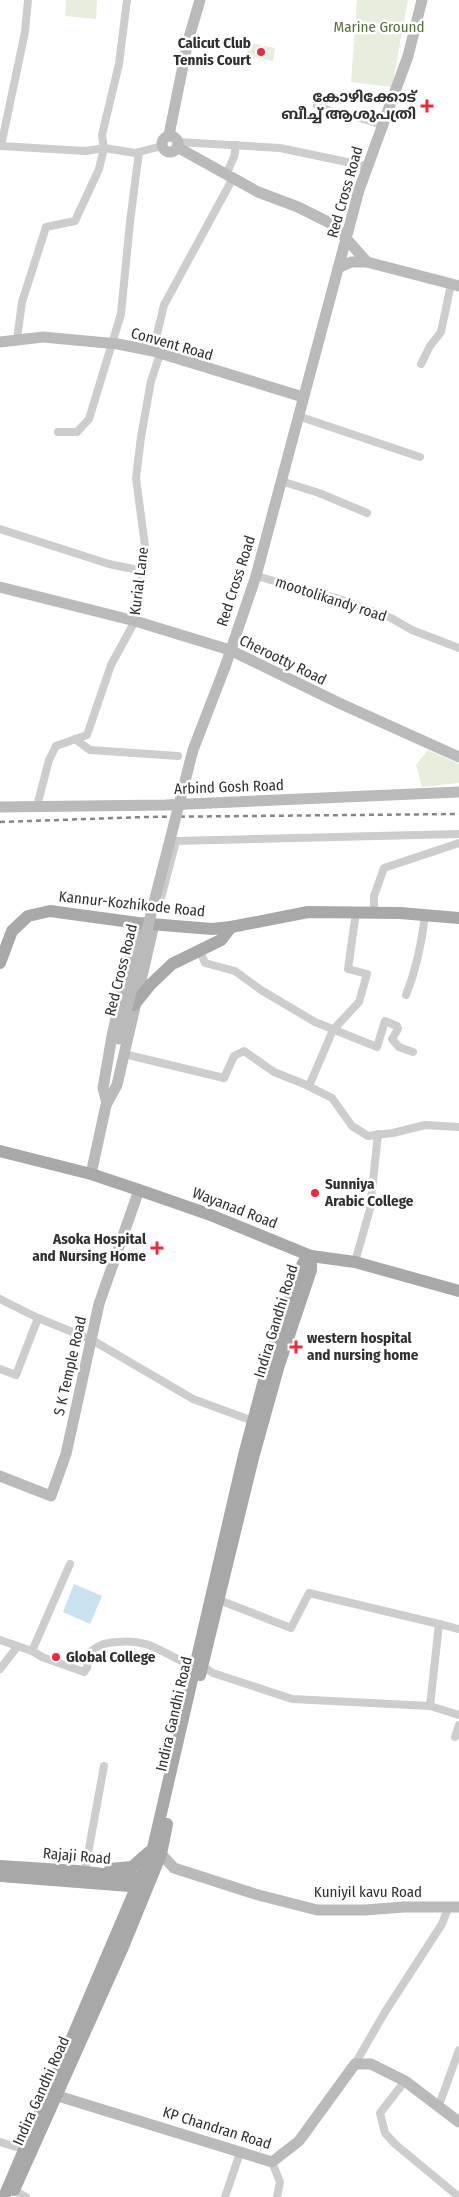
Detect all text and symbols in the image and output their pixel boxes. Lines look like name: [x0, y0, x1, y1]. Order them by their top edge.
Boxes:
park label: Marine Ground: [334, 18, 424, 36]
place label: Calicut Club Tennis Court: [173, 34, 252, 69]
marker: Calicut Club Tennis Court: [255, 46, 267, 58]
place label: കോഴിക്കോട് ബീച്ച് ആശുപത്രി: [281, 88, 418, 124]
marker: കോഴിക്കോട് ബീച്ച് ആശുപത്രി: [420, 99, 434, 113]
street label: Red Cross Road: [323, 144, 367, 240]
street label: Convent Road: [129, 324, 215, 364]
street label: Red Cross Road: [213, 533, 259, 629]
street label: Kurial Lane: [126, 546, 152, 616]
street label: mootolikandy road: [273, 573, 389, 625]
street label: Cherootty Road: [237, 631, 329, 689]
street label: Arbind Gosh Road: [174, 776, 284, 798]
street label: Kannur-Kozhikode Road: [58, 887, 206, 921]
street label: Red Cross Road: [101, 922, 141, 1018]
place label: Sunniya Arabic College: [324, 1175, 414, 1210]
street label: Wayanad Road: [190, 1184, 280, 1232]
marker: Sunniya Arabic College: [309, 1187, 321, 1199]
place label: Asoka Hospital and Nursing Home: [32, 1230, 147, 1265]
marker: Asoka Hospital and Nursing Home: [150, 1241, 164, 1255]
street label: Indira Gandhi Road: [250, 1262, 302, 1380]
street label: S K Temple Road: [50, 1315, 90, 1417]
place label: western hospital and nursing home: [307, 1329, 419, 1364]
marker: western hospital and nursing home: [289, 1340, 303, 1354]
place label: Global College: [66, 1648, 156, 1666]
marker: Global College: [50, 1651, 62, 1663]
street label: Indira Gandhi Road: [152, 1655, 196, 1773]
street label: Rajaji Road: [42, 1844, 112, 1868]
street label: Kuniyil kavu Road: [314, 1883, 422, 1901]
street label: Indira Gandhi Road: [9, 2034, 73, 2148]
street label: KP Chandran Road: [161, 2103, 273, 2153]

